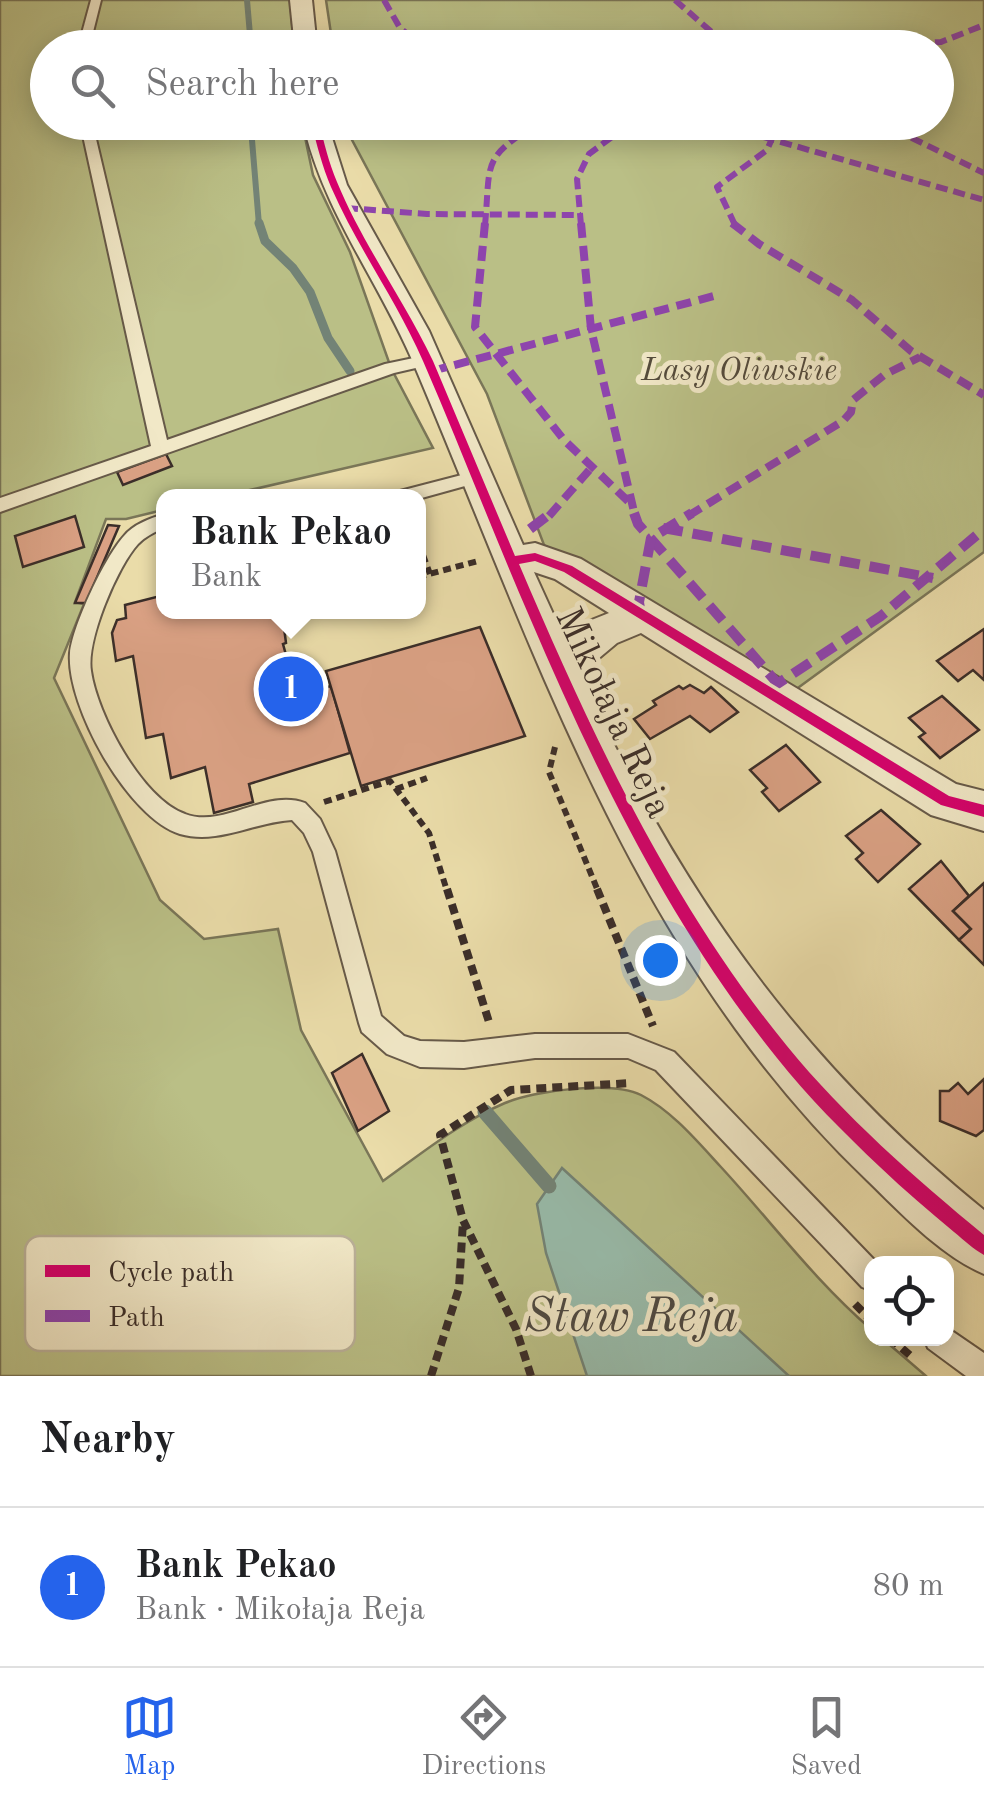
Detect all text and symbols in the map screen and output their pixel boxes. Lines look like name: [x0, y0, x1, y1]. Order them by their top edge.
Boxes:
search box: [30, 30, 954, 140]
icon: search: [65, 58, 120, 113]
text: Search here: [145, 66, 340, 104]
park label: Lasy Oliwskie: [640, 356, 837, 388]
popup: [156, 489, 426, 619]
text: Bank Pekao: [190, 515, 392, 553]
text: Bank: [190, 562, 262, 594]
street label: Mikołaja Reja: [547, 602, 678, 824]
pin: 1: [258, 652, 324, 726]
your location: [635, 935, 686, 986]
legend: [25, 1236, 355, 1351]
map controls: [864, 1256, 954, 1346]
button: locate: [864, 1256, 954, 1346]
text: Cycle path: [108, 1260, 234, 1288]
water label: Staw Reja: [524, 1294, 738, 1342]
text: Path: [108, 1305, 165, 1333]
text: Nearby: [40, 1420, 176, 1462]
text: Bank Pekao: [135, 1548, 337, 1586]
text: 1: [63, 1571, 82, 1603]
text: 80 m: [873, 1571, 944, 1603]
text: Bank · Mikołaja Reja: [135, 1595, 425, 1627]
tab: Map: [122, 1690, 177, 1785]
tab: Directions: [422, 1690, 546, 1785]
tab: Saved: [790, 1690, 862, 1785]

